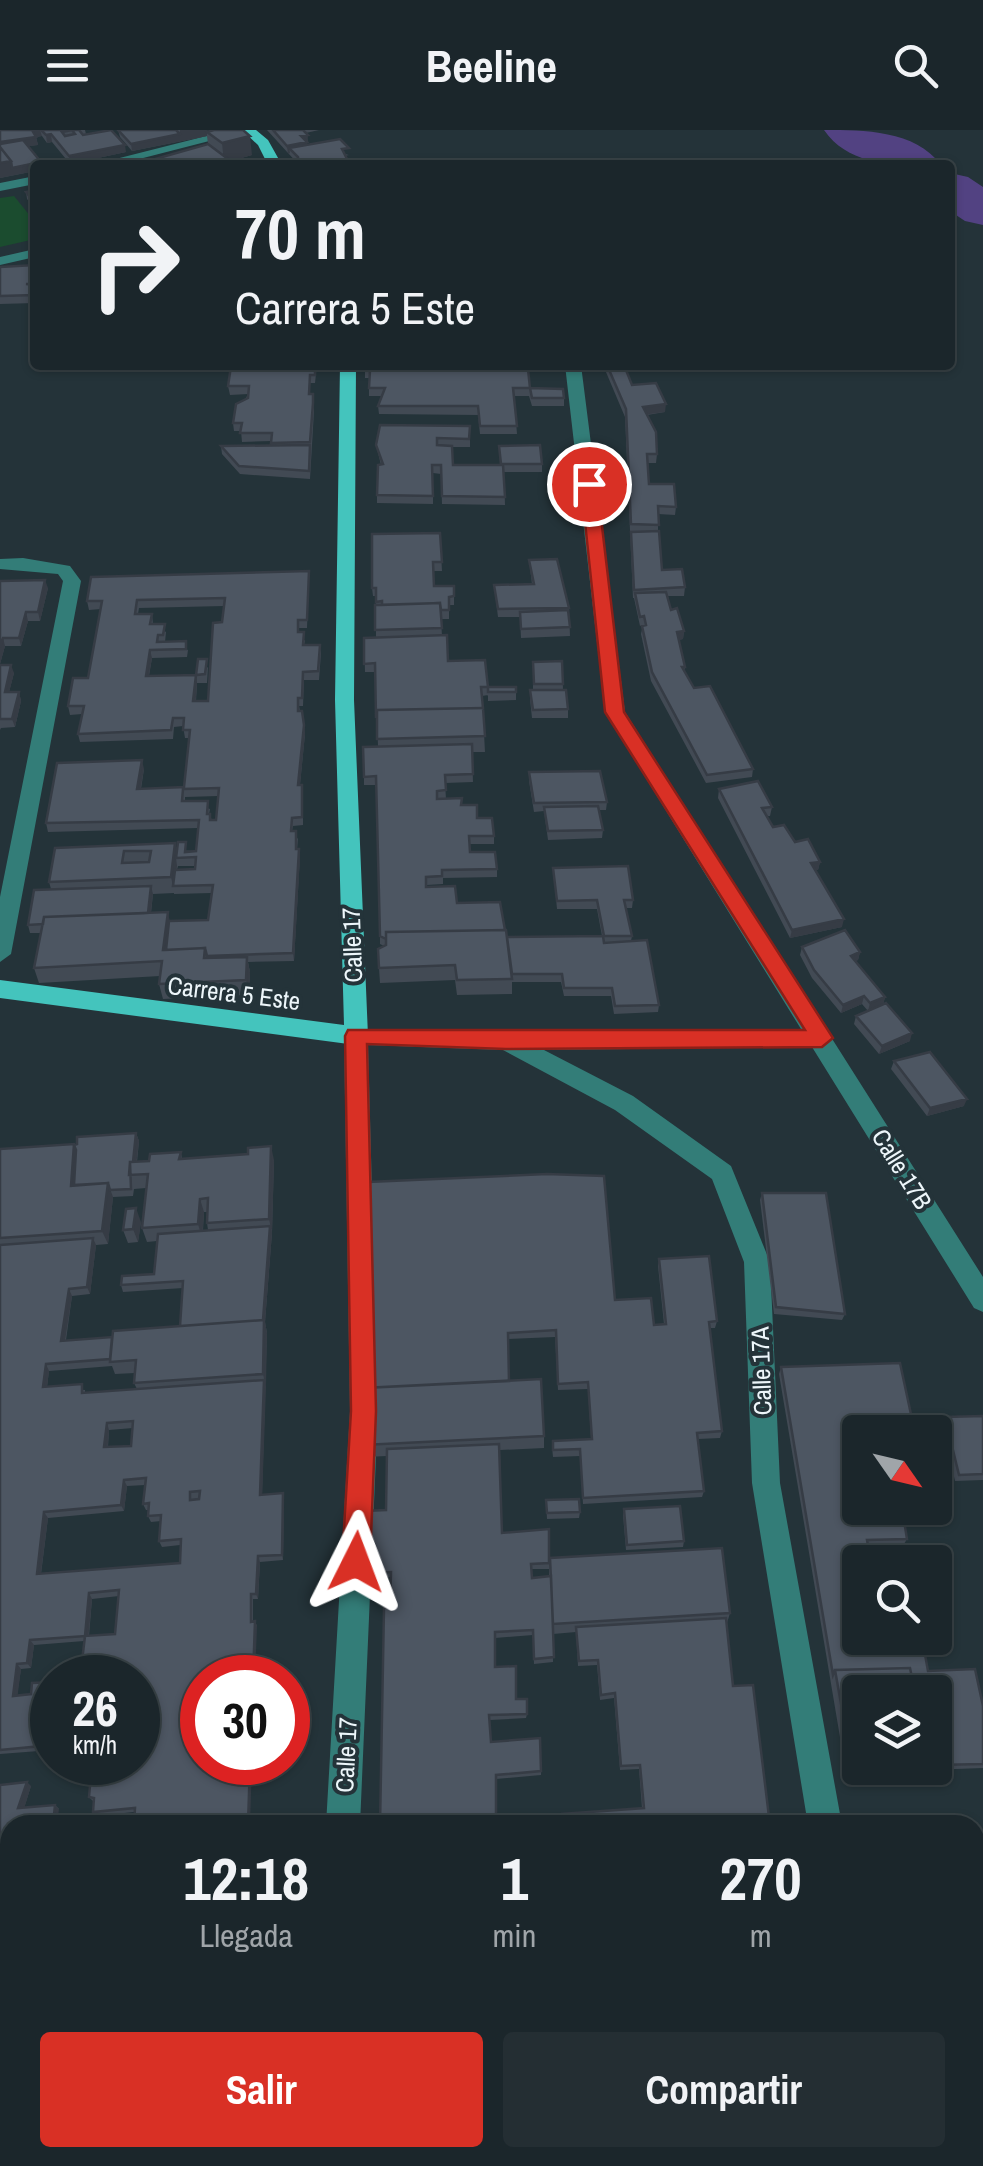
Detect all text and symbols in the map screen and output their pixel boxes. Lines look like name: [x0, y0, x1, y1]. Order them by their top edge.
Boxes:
text: Beeline: [426, 35, 557, 96]
icon: menu: [40, 38, 95, 93]
icon: search: [888, 38, 943, 93]
text: 70 m: [235, 187, 366, 281]
icon: right: [70, 200, 200, 330]
text: Carrera 5 Este: [235, 277, 475, 338]
pin: [547, 442, 632, 527]
icon: arrive: [562, 457, 617, 512]
street label: Calle 17: [334, 907, 370, 983]
street label: Carrera 5 Este: [166, 968, 302, 1018]
street label: Calle 17B: [864, 1122, 940, 1216]
street label: Calle 17A: [742, 1326, 780, 1416]
north arrow: [842, 1415, 952, 1525]
map controls: [842, 1415, 952, 1785]
position arrow: [304, 1510, 408, 1614]
button: search: [842, 1545, 952, 1655]
speed limit sign: 30: [180, 1655, 310, 1785]
text: 26: [72, 1674, 118, 1742]
button: layers: [842, 1675, 952, 1785]
street label: Calle 17: [327, 1717, 365, 1793]
text: km/h: [73, 1728, 117, 1762]
text: 12:18: [183, 1838, 309, 1919]
text: 1: [501, 1838, 528, 1919]
text: 270: [720, 1838, 802, 1919]
text: Llegada: [200, 1914, 293, 1957]
text: min: [492, 1914, 536, 1957]
text: m: [750, 1914, 772, 1957]
button: Salir: [40, 2032, 483, 2147]
button: Compartir: [503, 2032, 945, 2147]

